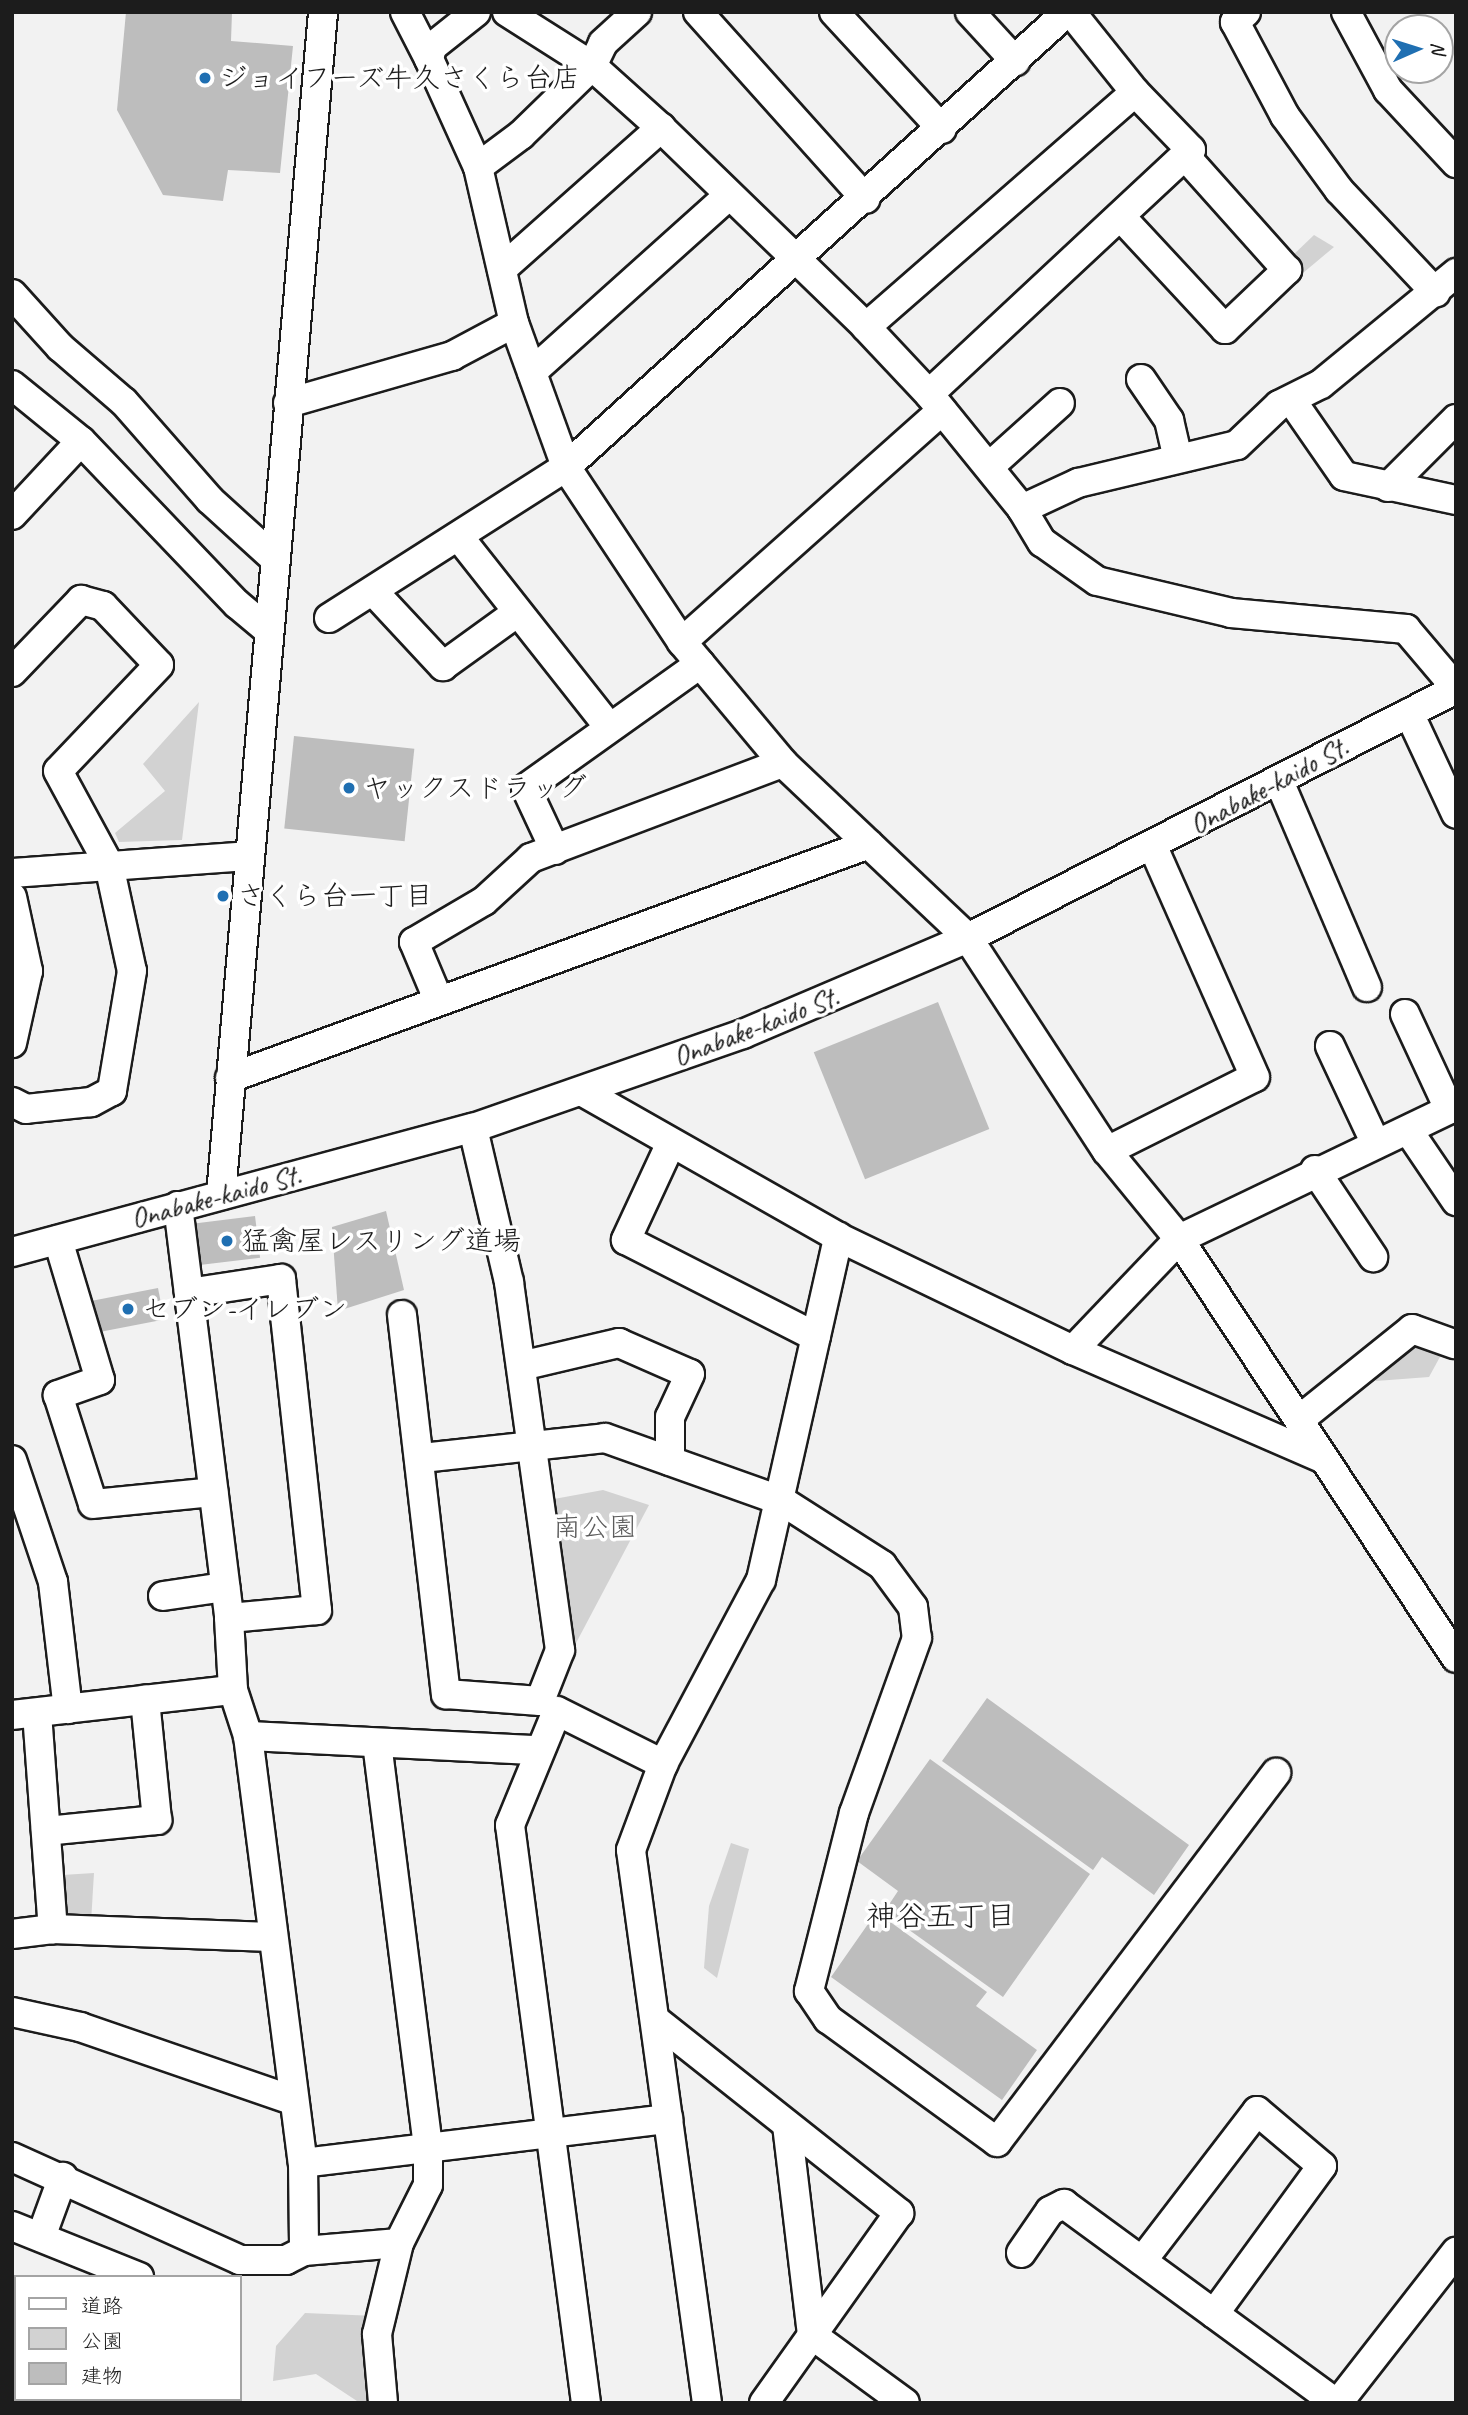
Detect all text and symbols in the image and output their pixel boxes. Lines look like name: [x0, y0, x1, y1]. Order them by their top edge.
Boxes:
north arrow: [1384, 14, 1454, 84]
text: N: [1426, 41, 1450, 55]
place label: ジョイフーズ牛久さくら台店: [219, 61, 582, 95]
marker: ジョイフーズ牛久さくら台店: [197, 70, 213, 86]
street label: Onabake-kaido St.: [1184, 730, 1354, 842]
place label: ヤックスドラッグ: [363, 771, 587, 805]
marker: ヤックスドラッグ: [341, 780, 357, 796]
place label: さくら台一丁目: [237, 879, 433, 913]
marker: さくら台一丁目: [215, 888, 231, 904]
street label: Onabake-kaido St.: [668, 980, 844, 1074]
street label: Onabake-kaido St.: [127, 1158, 305, 1236]
place label: 猛禽屋レスリング道場: [241, 1224, 521, 1258]
marker: 猛禽屋レスリング道場: [219, 1233, 235, 1249]
place label: セブン-イレブン: [142, 1292, 347, 1326]
marker: セブン-イレブン: [120, 1301, 136, 1317]
park label: 南公園: [553, 1510, 637, 1544]
district label: 神谷五丁目: [866, 1898, 1016, 1934]
legend: [14, 2275, 242, 2401]
text: 道路: [81, 2293, 123, 2319]
text: 公園: [81, 2328, 123, 2354]
text: 建物: [81, 2363, 123, 2389]

